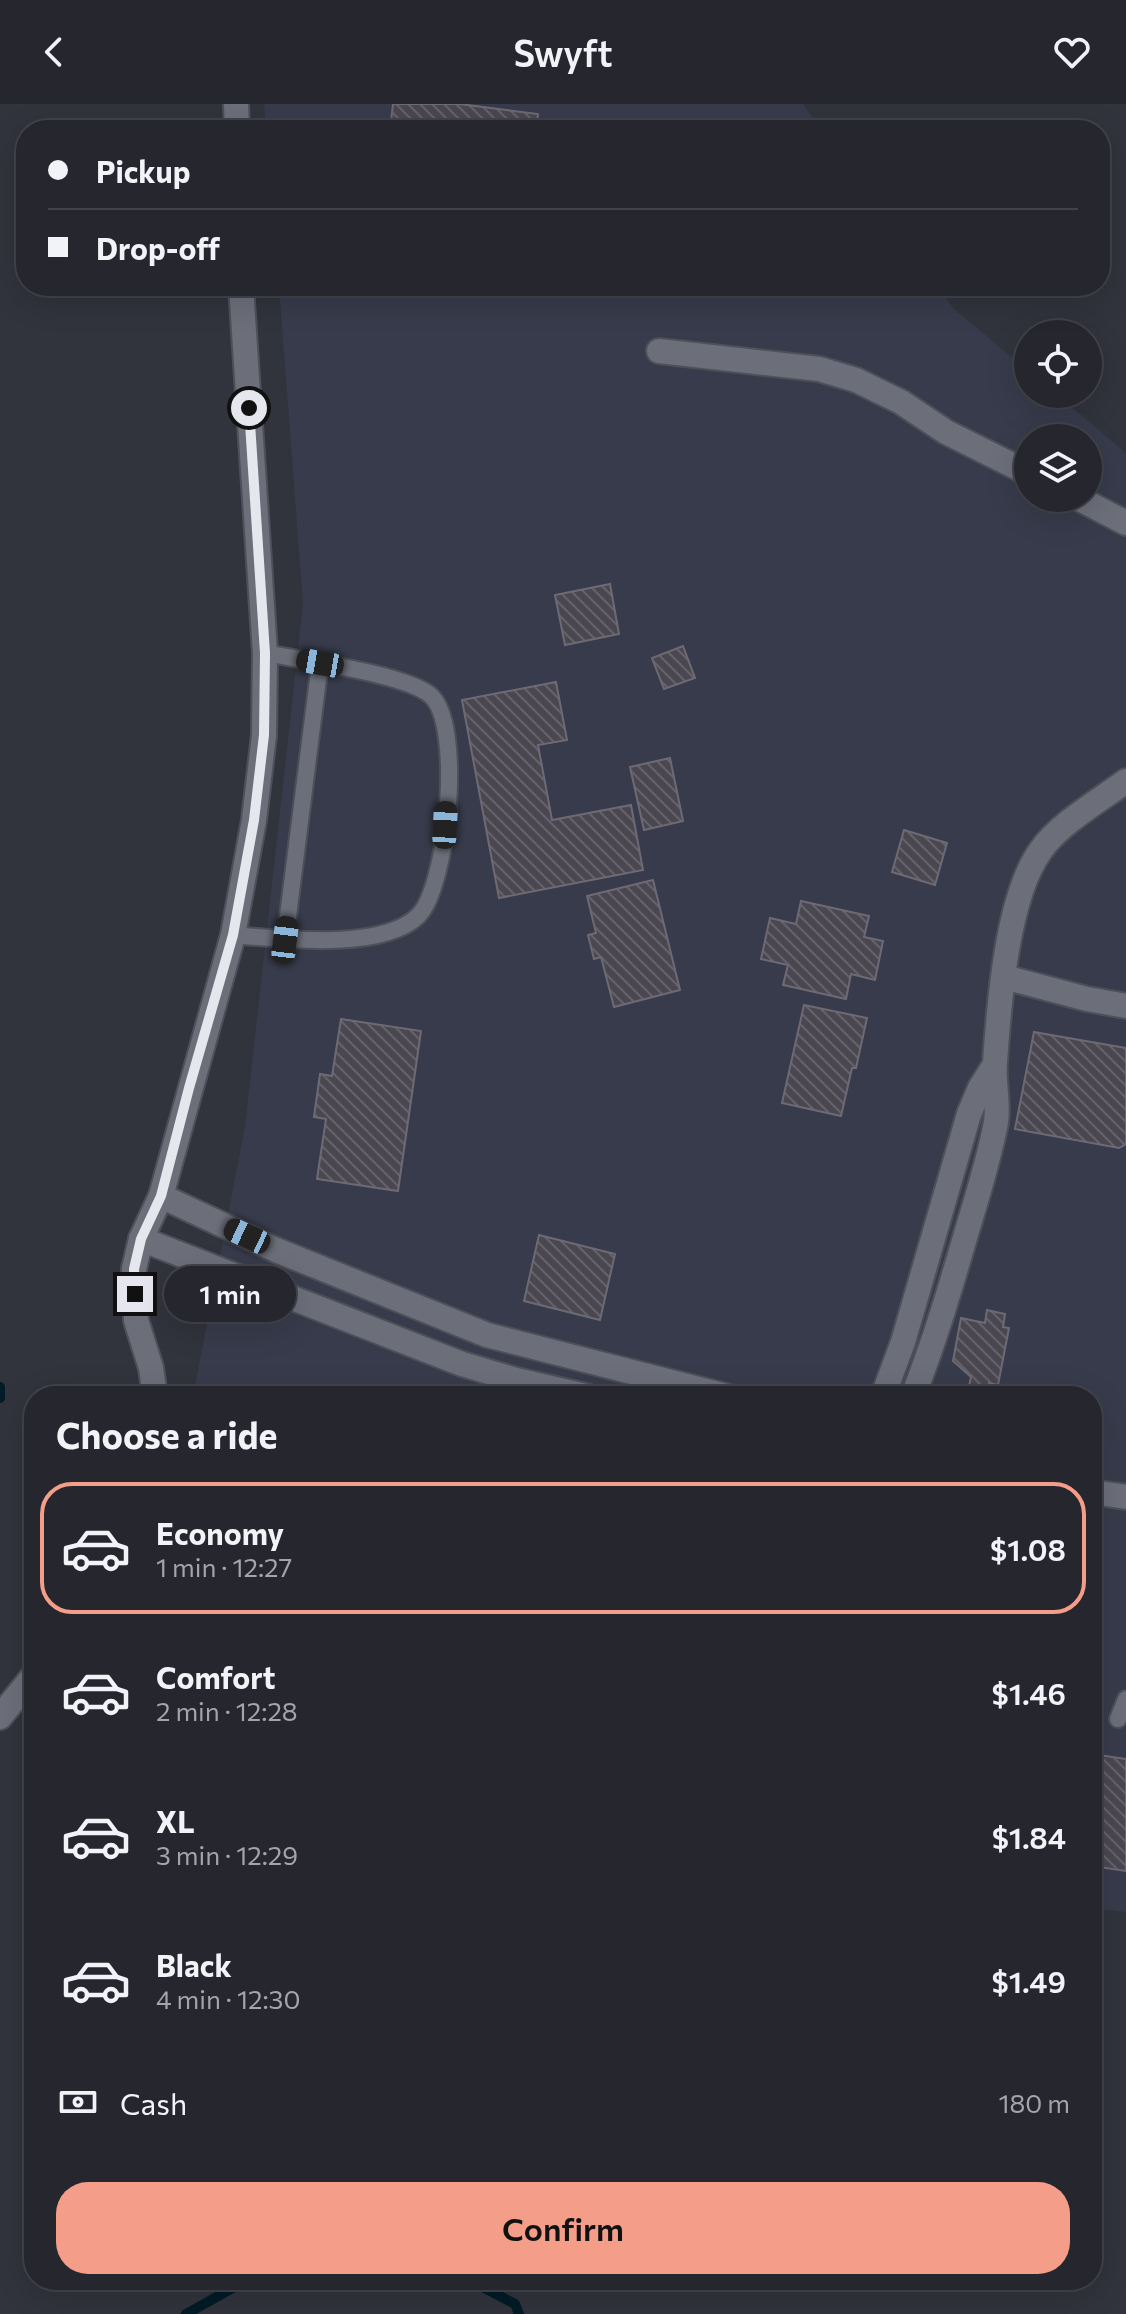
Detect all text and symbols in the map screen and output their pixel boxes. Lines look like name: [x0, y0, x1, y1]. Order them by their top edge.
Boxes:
icon: back: [32, 30, 76, 74]
text: Swyft: [513, 30, 613, 74]
icon: heart: [1050, 30, 1094, 74]
text: Pickup: [96, 152, 190, 189]
text: Drop-off: [96, 229, 220, 266]
map controls: [1014, 320, 1102, 512]
button: locate: [1014, 320, 1102, 408]
route start: [231, 390, 267, 426]
button: layers: [1014, 424, 1102, 512]
car: [294, 647, 346, 679]
car: [432, 800, 458, 850]
car: [270, 915, 300, 965]
car: [220, 1215, 274, 1257]
callout: 1 min: [163, 1266, 295, 1322]
route end: [117, 1276, 153, 1312]
text: 1 min: [199, 1278, 261, 1309]
text: Choose a ride: [56, 1412, 277, 1456]
icon: car: [60, 1512, 132, 1584]
text: Economy: [156, 1514, 284, 1551]
text: $1.08: [990, 1530, 1066, 1567]
text: 1 min · 12:27: [156, 1551, 292, 1582]
icon: car: [60, 1656, 132, 1728]
text: Comfort: [156, 1658, 275, 1695]
text: $1.46: [992, 1674, 1066, 1711]
text: 2 min · 12:28: [156, 1695, 298, 1726]
icon: car: [60, 1800, 132, 1872]
text: XL: [156, 1802, 195, 1839]
text: $1.84: [992, 1818, 1066, 1855]
text: 3 min · 12:29: [156, 1839, 298, 1870]
icon: car: [60, 1944, 132, 2016]
text: Black: [156, 1946, 232, 1983]
text: $1.49: [992, 1962, 1066, 1999]
text: 4 min · 12:30: [156, 1983, 300, 2014]
icon: cash: [56, 2080, 100, 2124]
text: Cash: [120, 2084, 187, 2121]
text: 180 m: [998, 2087, 1070, 2118]
button: Confirm: [56, 2182, 1070, 2274]

